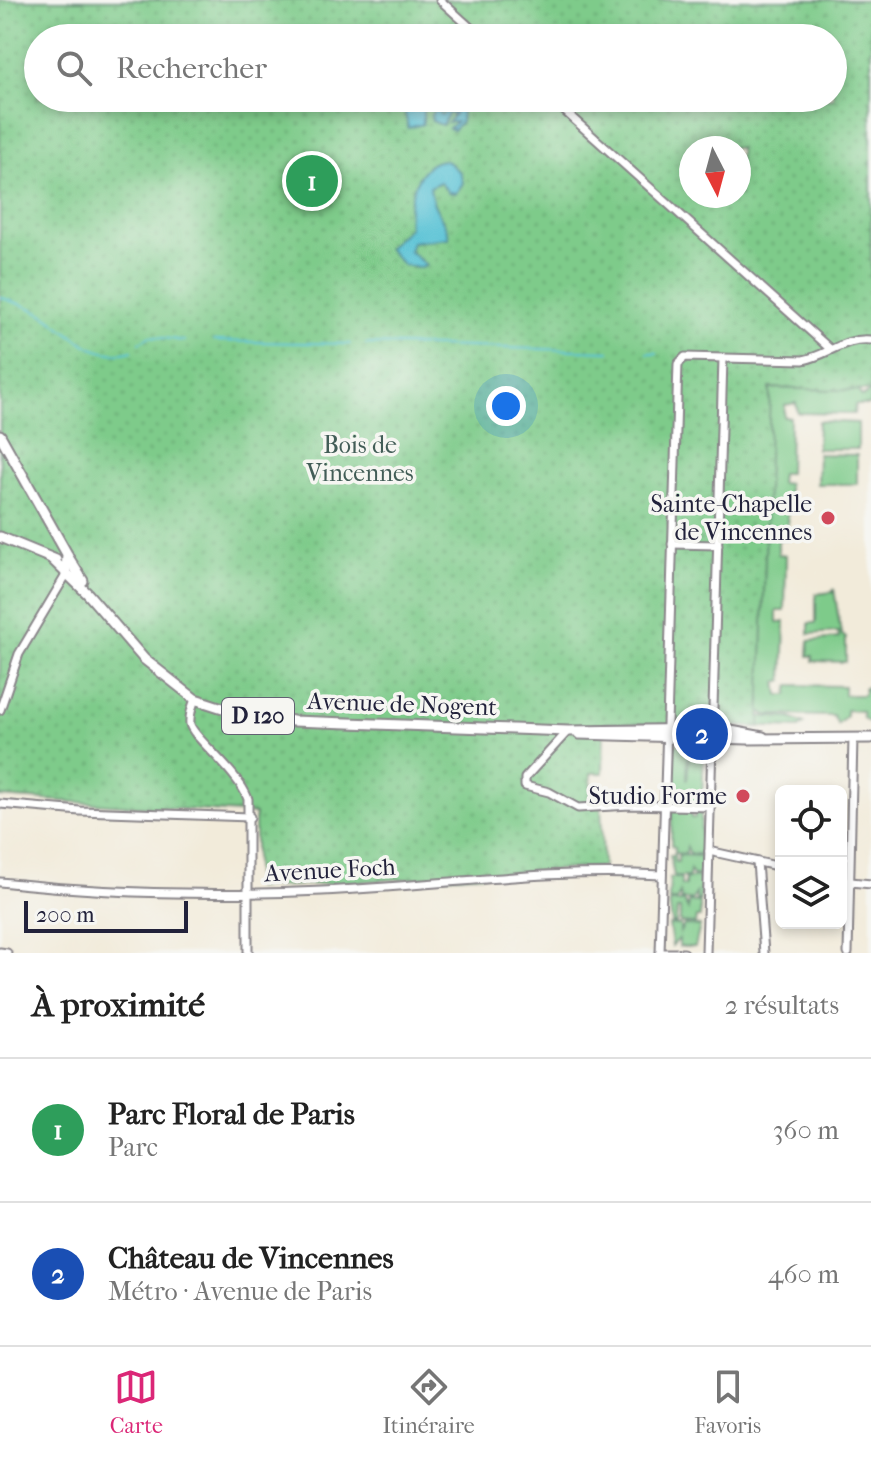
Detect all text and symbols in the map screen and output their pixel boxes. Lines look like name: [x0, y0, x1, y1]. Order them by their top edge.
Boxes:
search box: [24, 24, 847, 112]
icon: search: [52, 46, 96, 90]
text: Rechercher: [116, 51, 267, 86]
north arrow: [679, 136, 751, 208]
pin: 1: [286, 151, 338, 211]
your location: [486, 386, 526, 426]
park label: Bois de Vincennes: [305, 431, 414, 487]
place label: Sainte-Chapelle de Vincennes: [651, 490, 812, 546]
marker: Sainte-Chapelle de Vincennes: [819, 509, 837, 527]
street label: Avenue de Nogent: [306, 687, 498, 721]
road number: D 120: [222, 698, 294, 734]
pin: 2: [676, 704, 728, 764]
place label: Studio Forme: [589, 782, 727, 810]
map controls: [775, 785, 847, 929]
button: locate: [775, 785, 847, 857]
marker: Studio Forme: [734, 787, 752, 805]
street label: Avenue Foch: [263, 853, 397, 887]
button: layers: [775, 857, 847, 929]
scale bar: [24, 897, 188, 933]
text: 200 m: [36, 902, 95, 928]
text: À proximité: [32, 985, 205, 1025]
text: 2 résultats: [725, 990, 839, 1021]
text: Parc Floral de Paris: [108, 1097, 355, 1132]
text: 1: [53, 1115, 63, 1146]
text: 360 m: [773, 1115, 839, 1146]
text: Parc: [108, 1132, 158, 1163]
text: Château de Vincennes: [108, 1241, 394, 1276]
text: 2: [51, 1259, 65, 1290]
text: 460 m: [768, 1259, 839, 1290]
text: Métro · Avenue de Paris: [108, 1276, 372, 1307]
tab: Carte: [110, 1365, 163, 1439]
tab: Itinéraire: [382, 1365, 475, 1439]
tab: Favoris: [694, 1365, 761, 1439]

